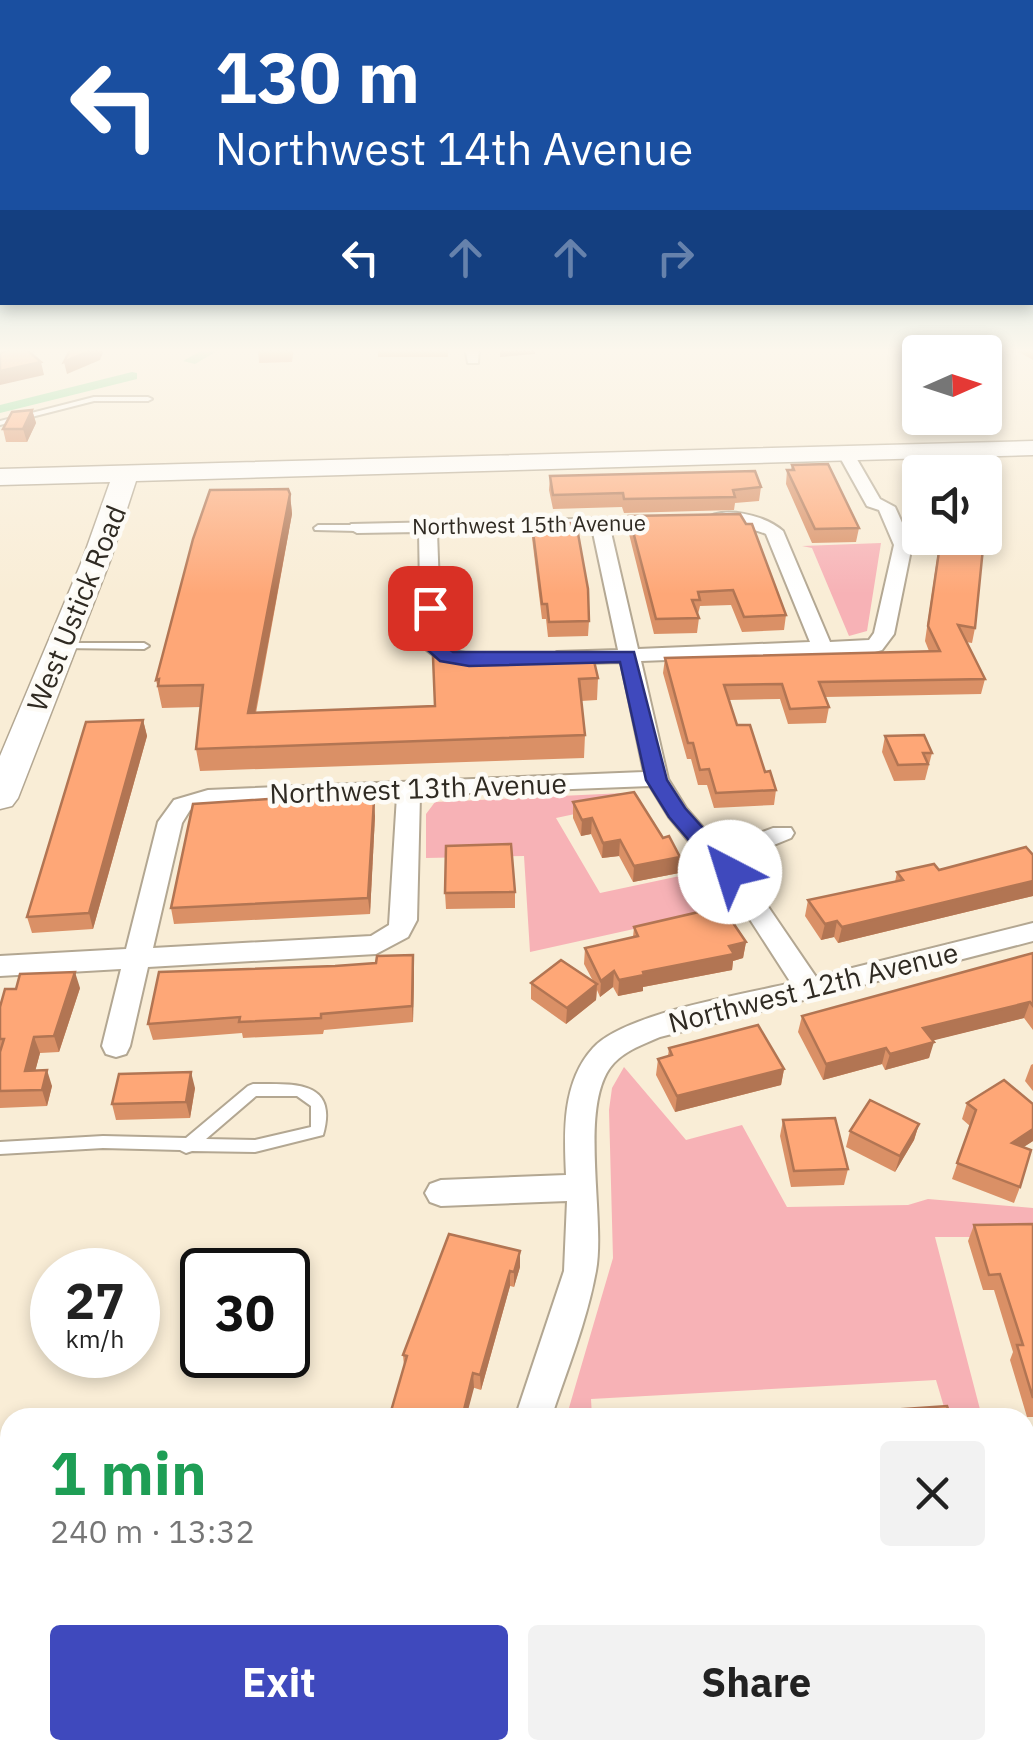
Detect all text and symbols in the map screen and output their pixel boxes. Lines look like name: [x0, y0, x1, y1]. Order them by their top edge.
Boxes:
text: 130 m: [215, 31, 420, 122]
icon: left: [50, 40, 180, 170]
text: Northwest 14th Avenue: [215, 119, 693, 177]
icon: left: [333, 230, 388, 285]
icon: ahead: [438, 230, 493, 285]
icon: ahead: [543, 230, 598, 285]
icon: right: [648, 230, 703, 285]
north arrow: [902, 335, 1002, 435]
map controls: [902, 335, 1002, 555]
button: sound: [902, 455, 1002, 555]
street label: West Ustick Road: [18, 500, 134, 716]
street label: Northwest 15th Avenue: [412, 507, 646, 541]
pin: [388, 566, 473, 651]
icon: arrive: [403, 581, 458, 636]
street label: Northwest 13th Avenue: [269, 764, 567, 812]
position arrow: [678, 820, 782, 924]
street label: Northwest 12th Avenue: [664, 933, 962, 1041]
speed limit sign: 30: [180, 1248, 310, 1378]
text: 27: [65, 1268, 125, 1333]
text: km/h: [66, 1322, 124, 1355]
text: 1 min: [50, 1433, 207, 1512]
button: close: [880, 1441, 985, 1546]
text: 240 m · 13:32: [50, 1510, 255, 1552]
button: Exit: [50, 1625, 508, 1740]
button: Share: [528, 1625, 985, 1740]

